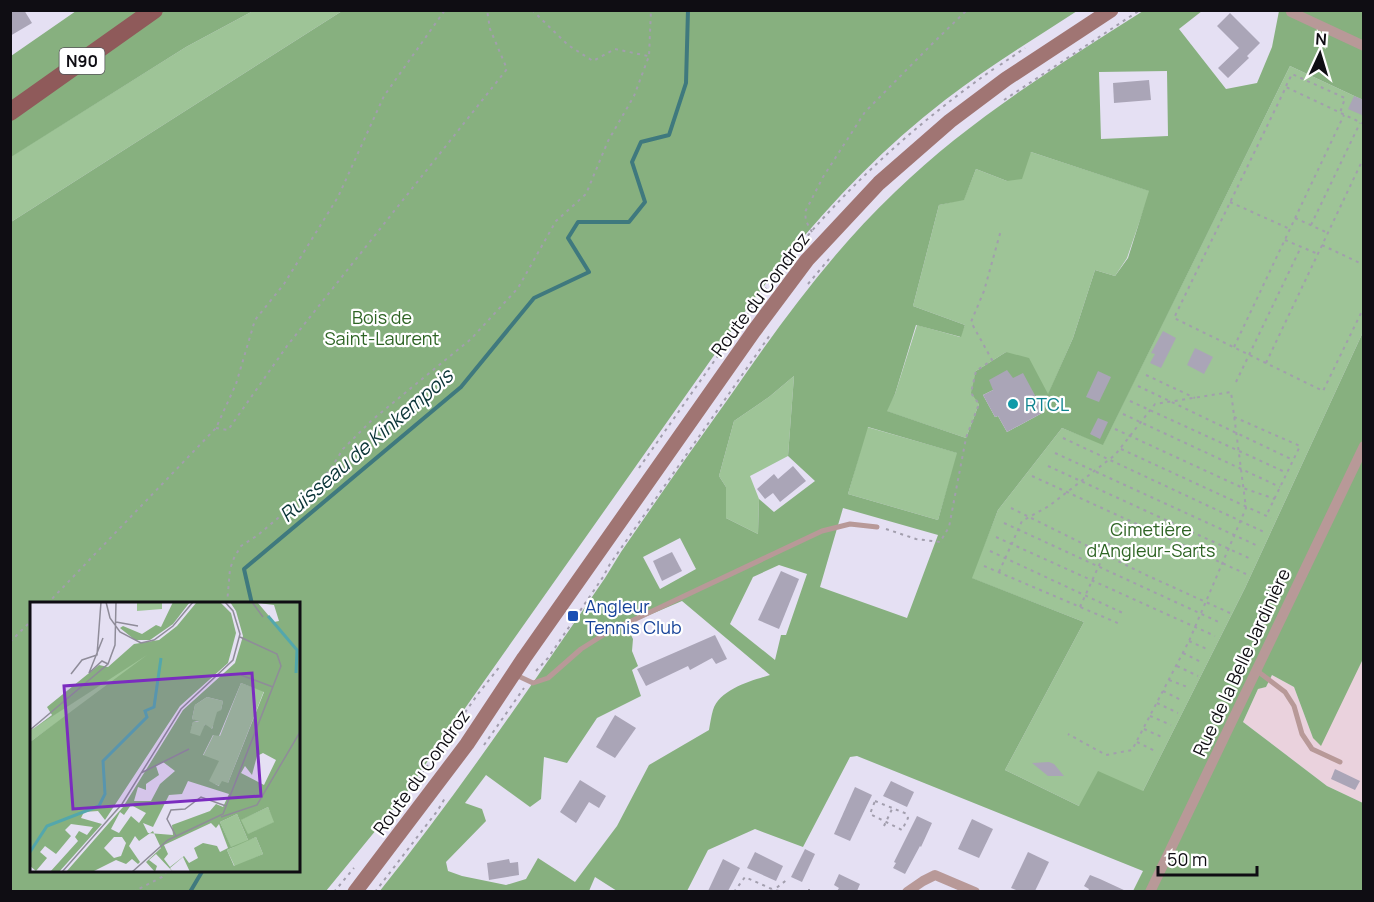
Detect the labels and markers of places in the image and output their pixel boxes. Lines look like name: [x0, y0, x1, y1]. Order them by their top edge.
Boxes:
place label: RTCL: [1025, 392, 1069, 416]
marker: RTCL: [1006, 397, 1020, 411]
place label: Angleur Tennis Club: [585, 594, 682, 639]
marker: Angleur Tennis Club: [566, 609, 580, 623]

